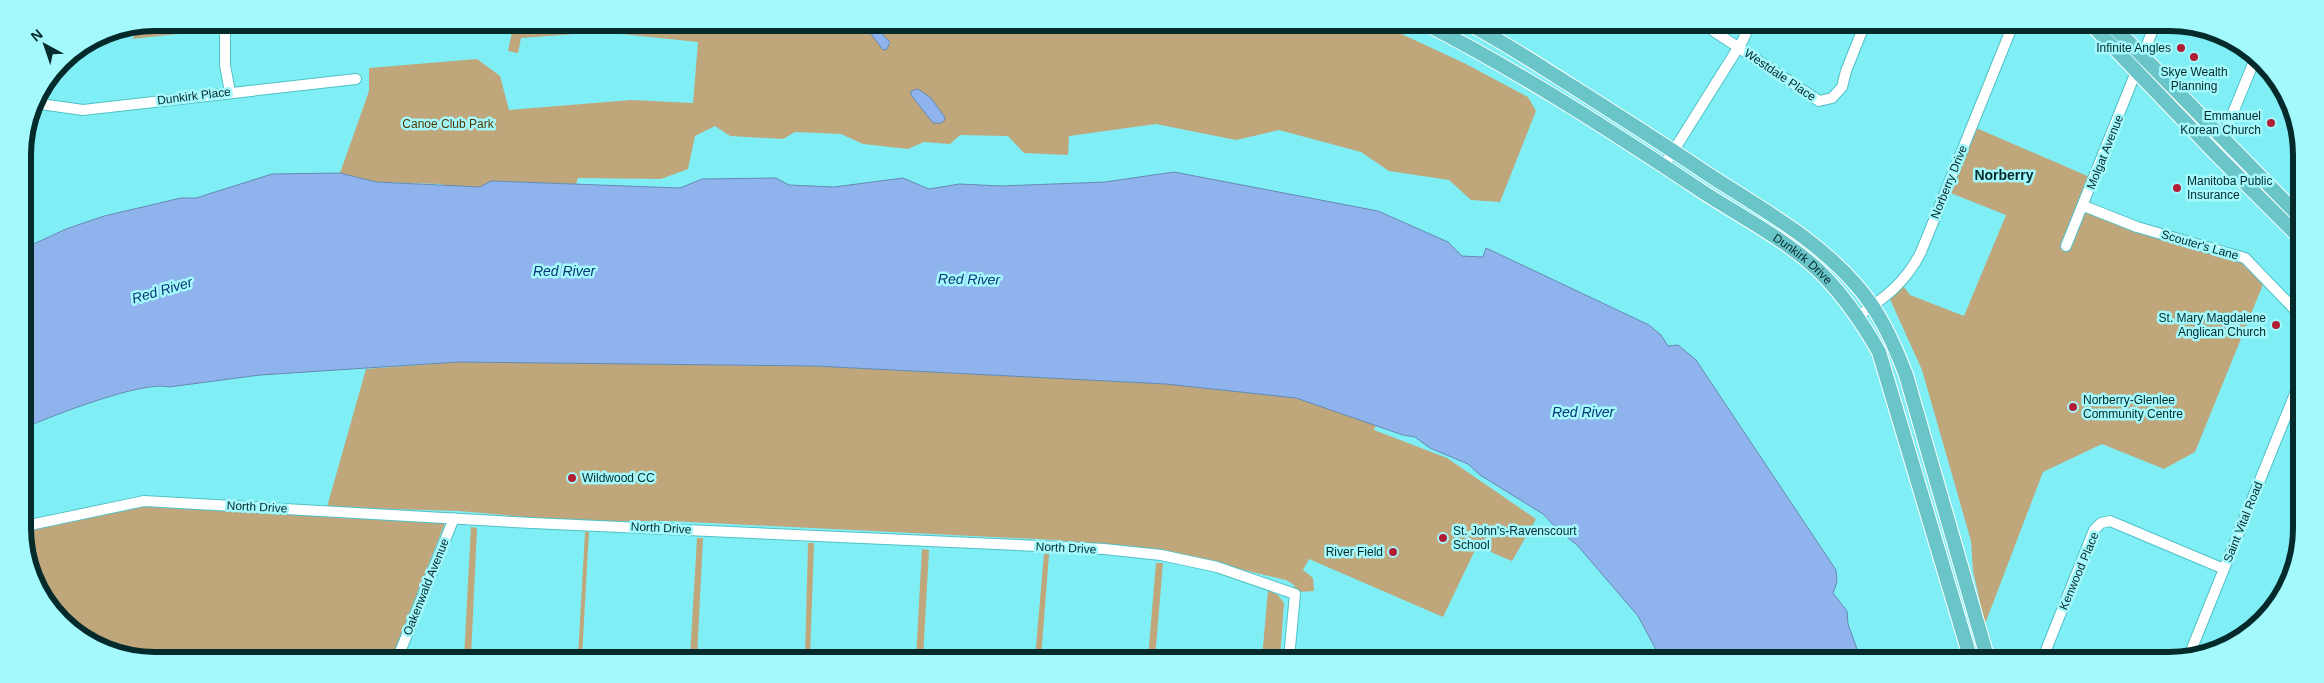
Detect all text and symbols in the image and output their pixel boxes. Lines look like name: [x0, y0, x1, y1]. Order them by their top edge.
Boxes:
north arrow: [20, 20, 70, 70]
text: N: [28, 26, 46, 44]
place label: Infinite Angles: [2096, 41, 2171, 55]
marker: Infinite Angles: [2175, 42, 2187, 54]
street label: Westdale Place: [1742, 46, 1819, 104]
marker: Skye Wealth Planning: [2188, 51, 2200, 63]
place label: Skye Wealth Planning: [2160, 65, 2228, 93]
street label: Dunkirk Place: [156, 85, 232, 107]
place label: Emmanuel Korean Church: [2180, 109, 2261, 137]
street label: Molgat Avenue: [2084, 112, 2126, 191]
park label: Canoe Club Park: [402, 117, 495, 131]
marker: Emmanuel Korean Church: [2265, 117, 2277, 129]
street label: Norberry Drive: [1928, 143, 1970, 221]
district label: Norberry: [1974, 167, 2034, 183]
place label: Manitoba Public Insurance: [2187, 174, 2272, 202]
marker: Manitoba Public Insurance: [2171, 182, 2183, 194]
street label: Scouter's Lane: [2160, 227, 2241, 263]
street label: Dunkirk Drive: [1770, 231, 1835, 287]
water label: Red River: [533, 263, 596, 279]
water label: Red River: [938, 270, 1002, 288]
water label: Red River: [130, 273, 195, 306]
place label: St. Mary Magdalene Anglican Church: [2159, 311, 2266, 339]
marker: St. Mary Magdalene Anglican Church: [2270, 319, 2282, 331]
place label: Norberry-Glenlee Community Centre: [2083, 393, 2183, 421]
marker: Norberry-Glenlee Community Centre: [2067, 401, 2079, 413]
water label: Red River: [1552, 404, 1615, 420]
place label: Wildwood CC: [582, 471, 655, 485]
marker: Wildwood CC: [566, 472, 578, 484]
street label: Saint Vital Road: [2220, 480, 2266, 564]
street label: North Drive: [226, 498, 288, 516]
street label: North Drive: [630, 519, 692, 537]
place label: St. John's-Ravenscourt School: [1453, 524, 1577, 552]
street label: Kenwood Place: [2056, 530, 2102, 612]
marker: St. John's-Ravenscourt School: [1437, 532, 1449, 544]
street label: Oakenwald Avenue: [400, 536, 452, 637]
street label: North Drive: [1035, 539, 1097, 557]
place label: River Field: [1326, 545, 1383, 559]
marker: River Field: [1387, 546, 1399, 558]

